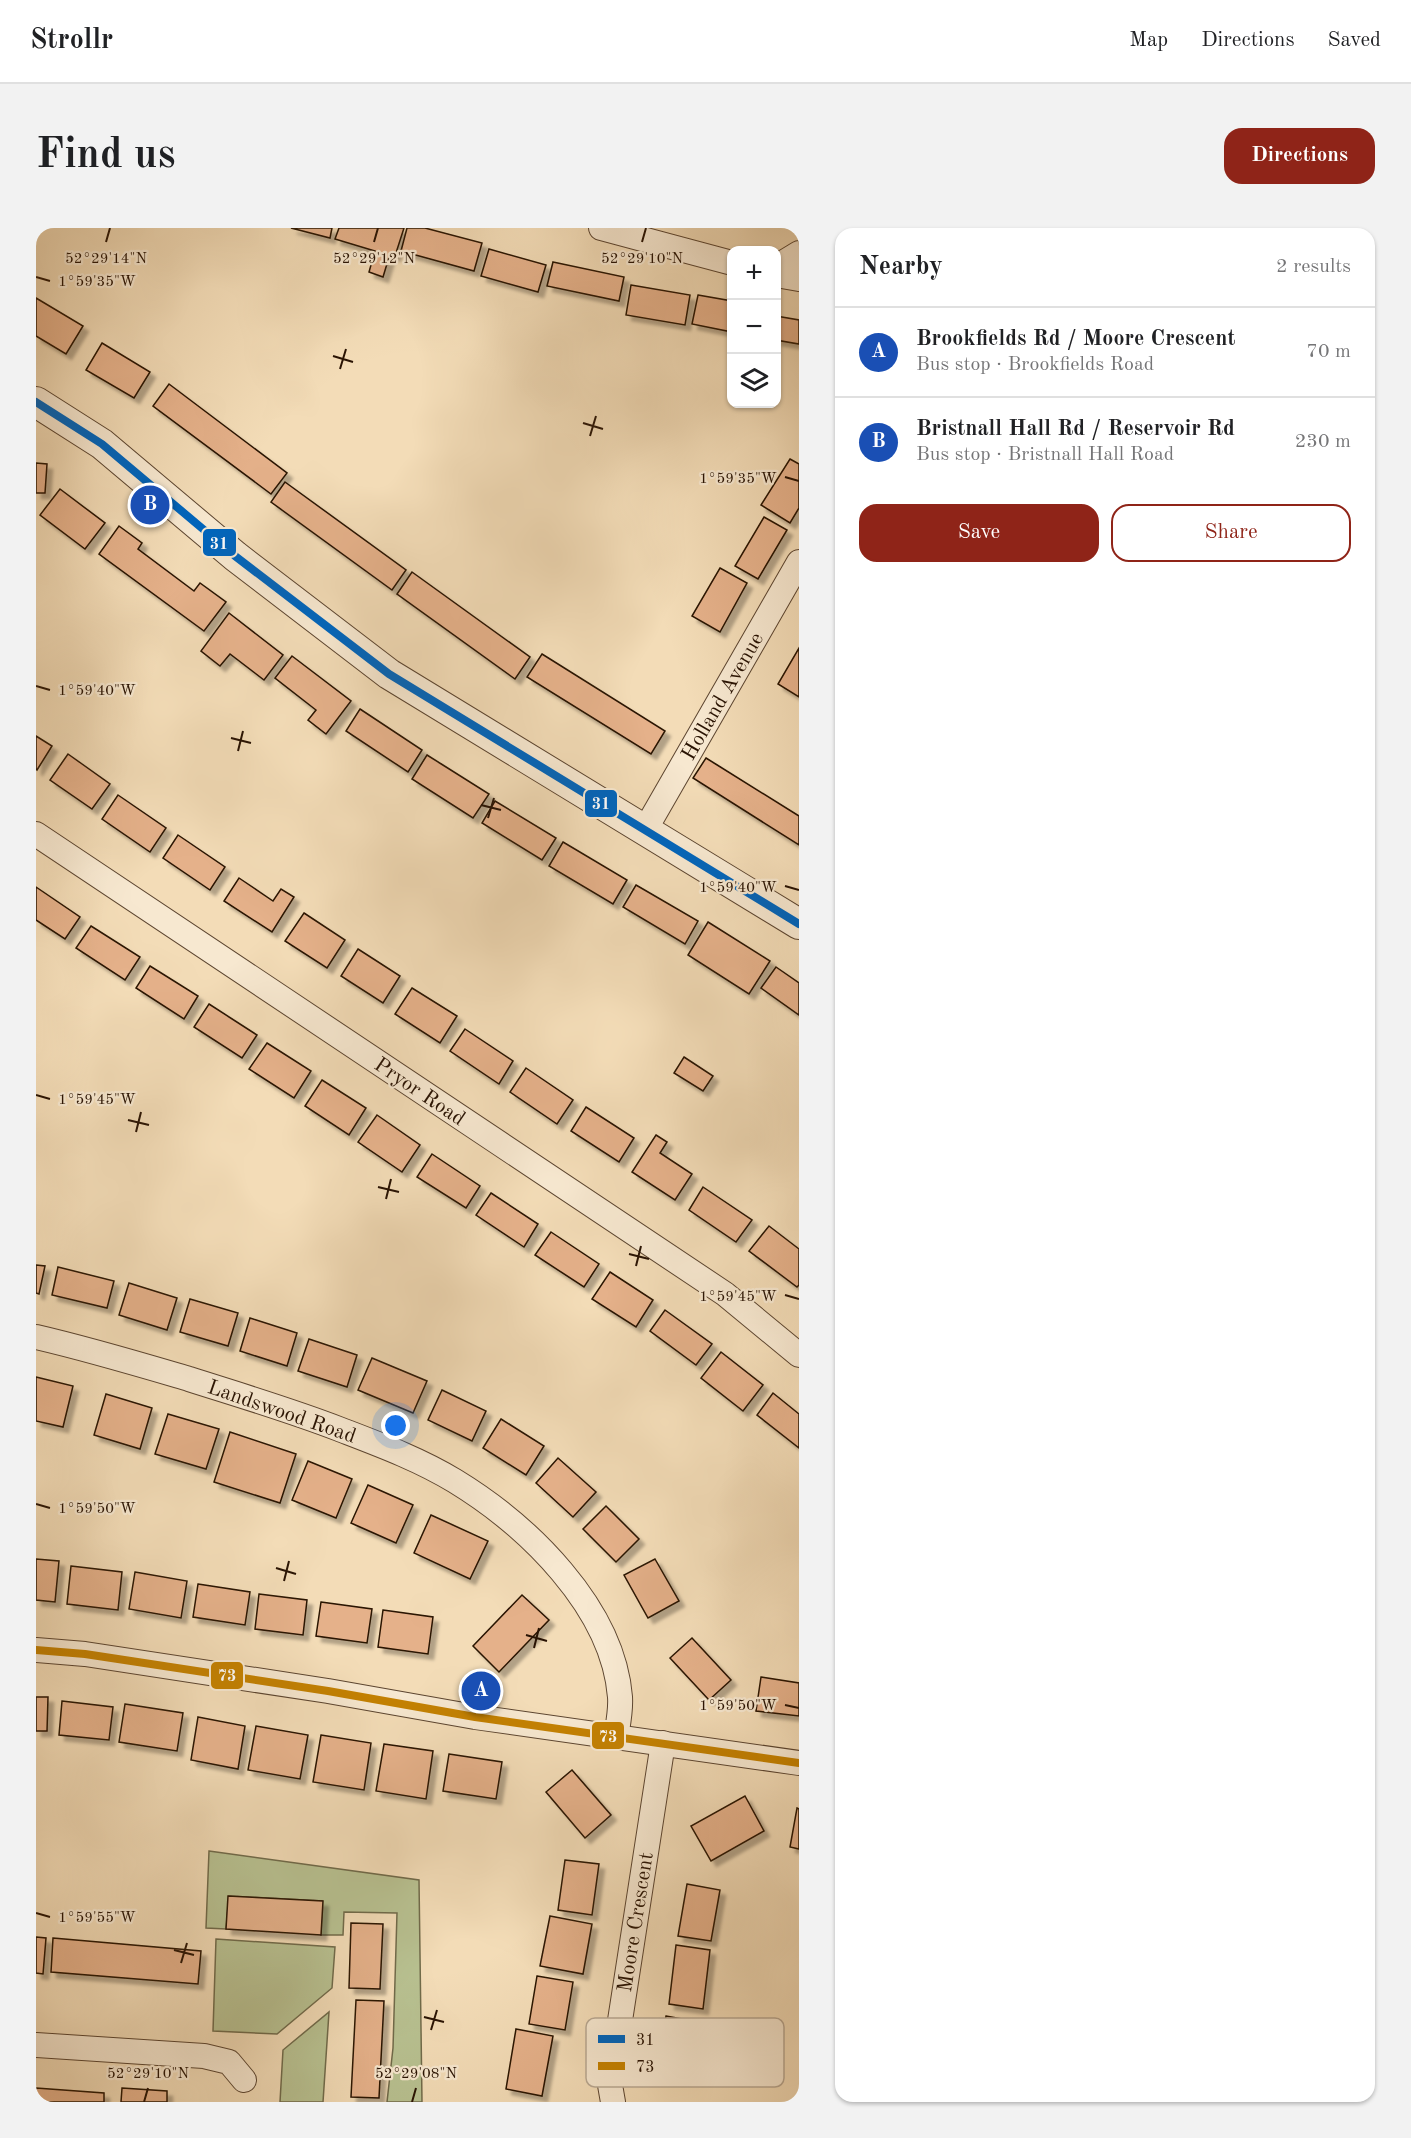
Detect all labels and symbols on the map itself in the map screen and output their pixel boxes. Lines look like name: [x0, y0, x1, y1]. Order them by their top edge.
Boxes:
text: 52°29'14"N: [65, 252, 147, 267]
text: 52°29'12"N: [333, 252, 415, 267]
text: 52°29'10"N: [601, 252, 683, 267]
text: 1°59'35"W: [58, 275, 136, 290]
text: 1°59'35"W: [699, 472, 777, 487]
pin: B: [130, 482, 170, 528]
line badge: 31: [202, 528, 237, 557]
text: 31: [210, 537, 228, 553]
street label: Holland Avenue: [678, 629, 768, 764]
text: 1°59'40"W: [58, 684, 136, 699]
line badge: 31: [584, 789, 618, 818]
text: 31: [592, 797, 610, 813]
text: 1°59'40"W: [699, 881, 777, 896]
street label: Pryor Road: [370, 1054, 468, 1130]
text: 1°59'45"W: [58, 1093, 136, 1108]
text: 1°59'45"W: [699, 1290, 777, 1305]
street label: Landswood Road: [205, 1377, 359, 1448]
your location: [381, 1411, 410, 1440]
text: 1°59'50"W: [58, 1502, 136, 1517]
line badge: 73: [210, 1661, 244, 1690]
pin: A: [462, 1668, 500, 1714]
text: 73: [218, 1669, 236, 1685]
text: 1°59'50"W: [699, 1699, 777, 1714]
line badge: 73: [591, 1721, 625, 1750]
text: 73: [599, 1730, 617, 1746]
street label: Moore Crescent: [615, 1851, 658, 1994]
text: 1°59'55"W: [58, 1911, 136, 1926]
legend: [586, 2018, 784, 2087]
text: 31: [636, 2033, 655, 2049]
text: 73: [636, 2060, 655, 2076]
text: 52°29'10"N: [107, 2067, 189, 2082]
text: 52°29'08"N: [375, 2067, 457, 2082]

